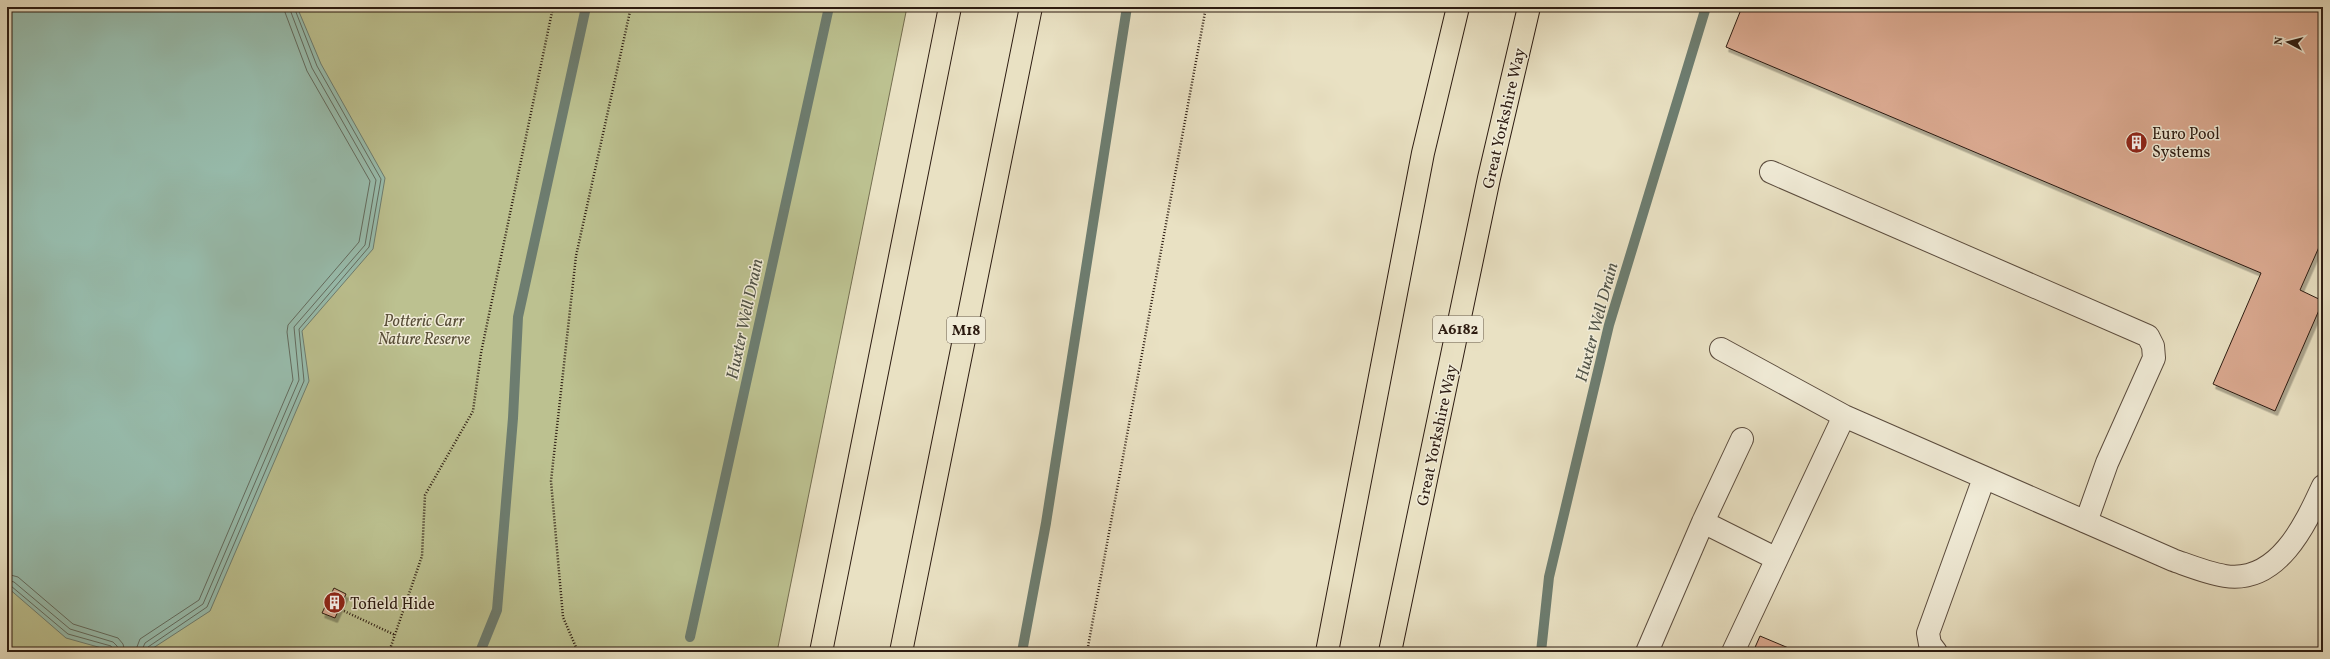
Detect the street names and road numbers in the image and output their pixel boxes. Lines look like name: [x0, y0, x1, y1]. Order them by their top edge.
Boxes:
street label: Great Yorkshire Way: [1478, 46, 1532, 191]
road number: A6182: [1433, 316, 1483, 342]
road number: M18: [947, 317, 985, 343]
street label: Great Yorkshire Way: [1412, 362, 1464, 508]

